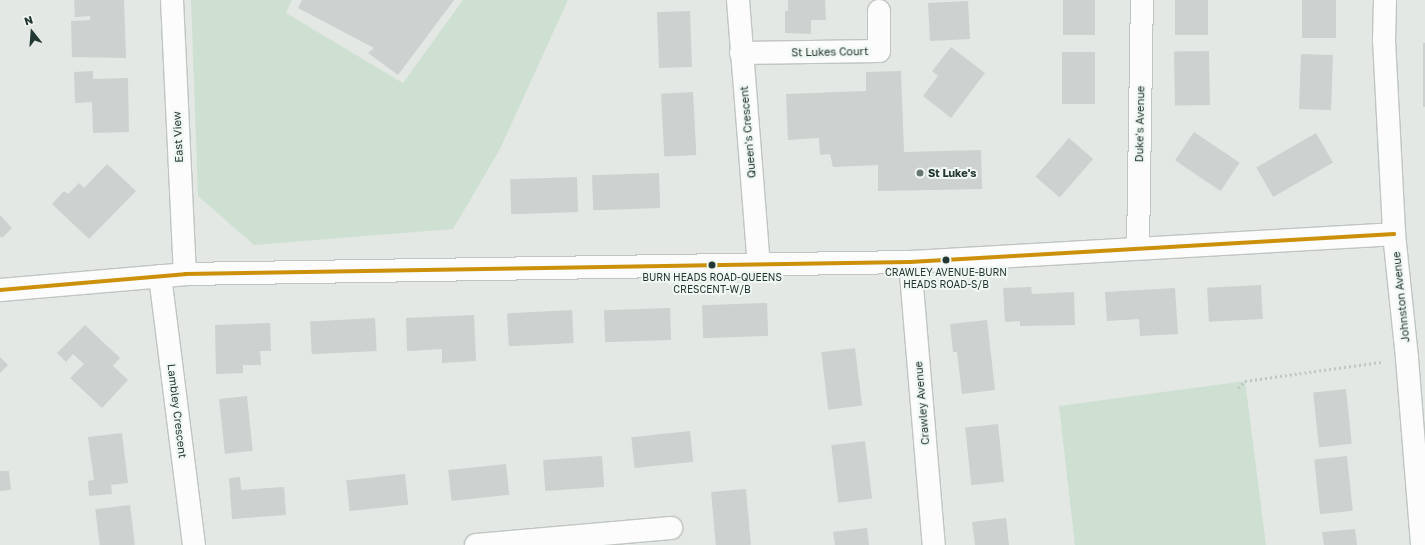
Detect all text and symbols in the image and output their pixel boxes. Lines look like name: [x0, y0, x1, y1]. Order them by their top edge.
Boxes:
north arrow: [12, 12, 52, 52]
text: N: [22, 13, 34, 27]
street label: St Lukes Court: [791, 45, 869, 59]
street label: Queen's Crescent: [737, 85, 759, 179]
street label: Duke's Avenue: [1133, 86, 1147, 162]
street label: East View: [170, 111, 186, 163]
place label: St Luke's: [928, 166, 976, 180]
marker: St Luke's: [915, 168, 925, 178]
street label: Johnston Avenue: [1390, 251, 1412, 343]
marker: CRAWLEY AVENUE-BURN HEADS ROAD-S/B: [941, 255, 951, 265]
marker: BURN HEADS ROAD-QUEENS CRESCENT-W/B: [707, 260, 717, 270]
place label: CRAWLEY AVENUE-BURN HEADS ROAD-S/B: [885, 266, 1007, 290]
place label: BURN HEADS ROAD-QUEENS CRESCENT-W/B: [642, 271, 782, 294]
street label: Crawley Avenue: [912, 361, 932, 445]
street label: Lambley Crescent: [165, 363, 189, 459]

